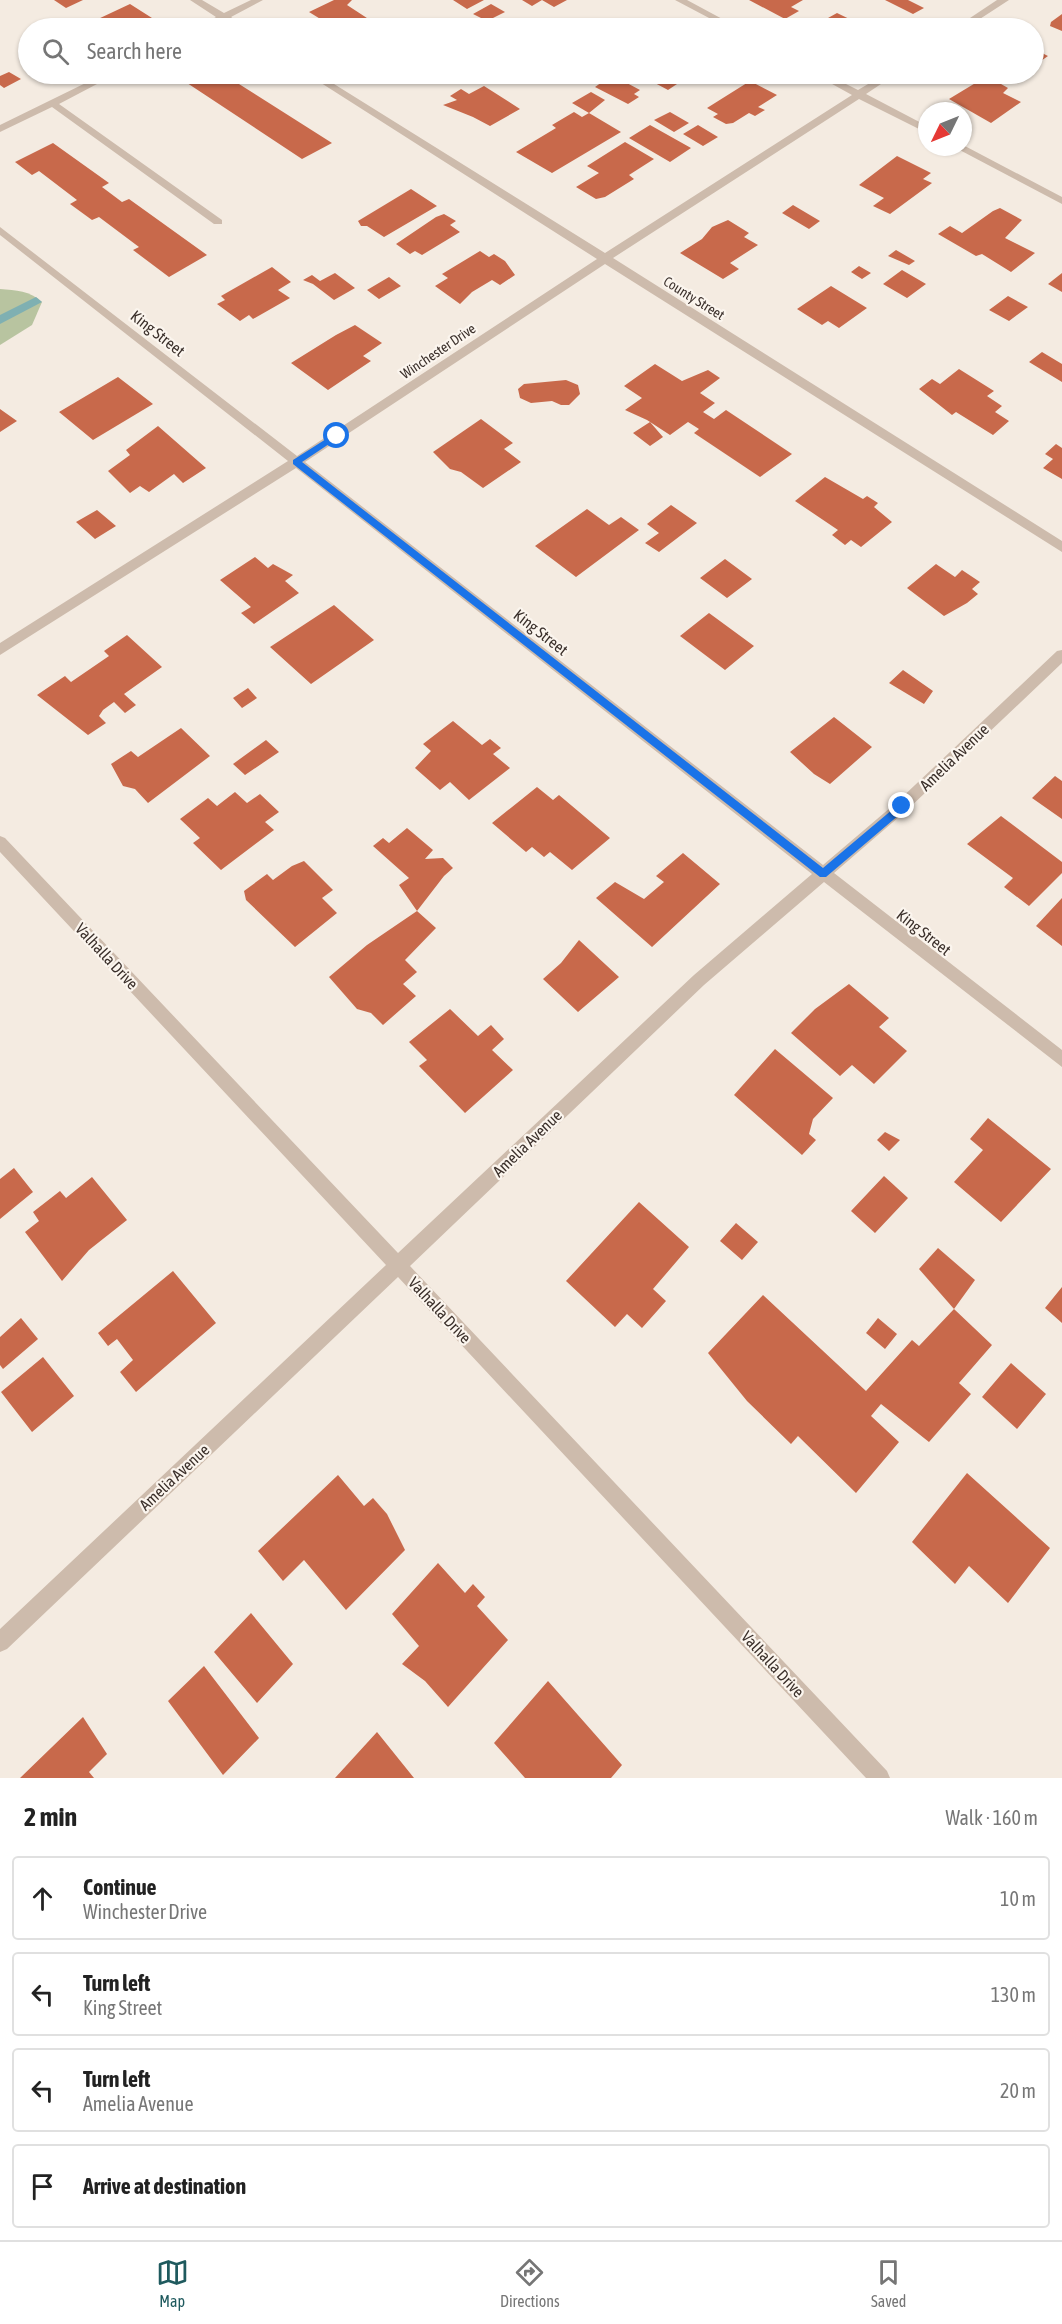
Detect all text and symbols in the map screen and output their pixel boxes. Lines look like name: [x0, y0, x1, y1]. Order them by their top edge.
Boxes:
search box: [18, 18, 1044, 84]
icon: search: [39, 35, 72, 68]
text: Search here: [87, 38, 182, 64]
north arrow: [918, 102, 972, 156]
street label: County Street: [661, 273, 727, 323]
street label: King Street: [127, 306, 189, 361]
street label: Winchester Drive: [398, 320, 478, 382]
route start: [323, 422, 349, 448]
street label: King Street: [510, 605, 572, 660]
street label: Amelia Avenue: [916, 720, 992, 794]
route end: [888, 792, 914, 818]
street label: King Street: [893, 905, 955, 960]
street label: Valhalla Drive: [72, 919, 142, 993]
street label: Amelia Avenue: [489, 1106, 565, 1180]
street label: Valhalla Drive: [405, 1273, 475, 1347]
street label: Amelia Avenue: [136, 1440, 212, 1514]
street label: Valhalla Drive: [738, 1627, 808, 1701]
text: 2 min: [24, 1802, 77, 1832]
text: Walk · 160 m: [946, 1806, 1038, 1829]
text: Continue: [83, 1874, 157, 1900]
icon: ahead: [26, 1882, 59, 1915]
text: 10 m: [1000, 1887, 1036, 1910]
text: Winchester Drive: [83, 1900, 207, 1923]
text: Turn left: [83, 1970, 150, 1996]
icon: left: [26, 1978, 59, 2011]
text: 130 m: [991, 1983, 1036, 2006]
text: King Street: [83, 1996, 162, 2019]
text: Turn left: [83, 2066, 150, 2092]
icon: left: [26, 2074, 59, 2107]
text: 20 m: [1000, 2079, 1036, 2102]
text: Amelia Avenue: [83, 2092, 194, 2115]
icon: arrive: [26, 2170, 59, 2203]
text: Arrive at destination: [83, 2173, 246, 2199]
tab: Map: [156, 2256, 189, 2310]
tab: Directions: [500, 2256, 560, 2310]
tab: Saved: [871, 2256, 906, 2310]

